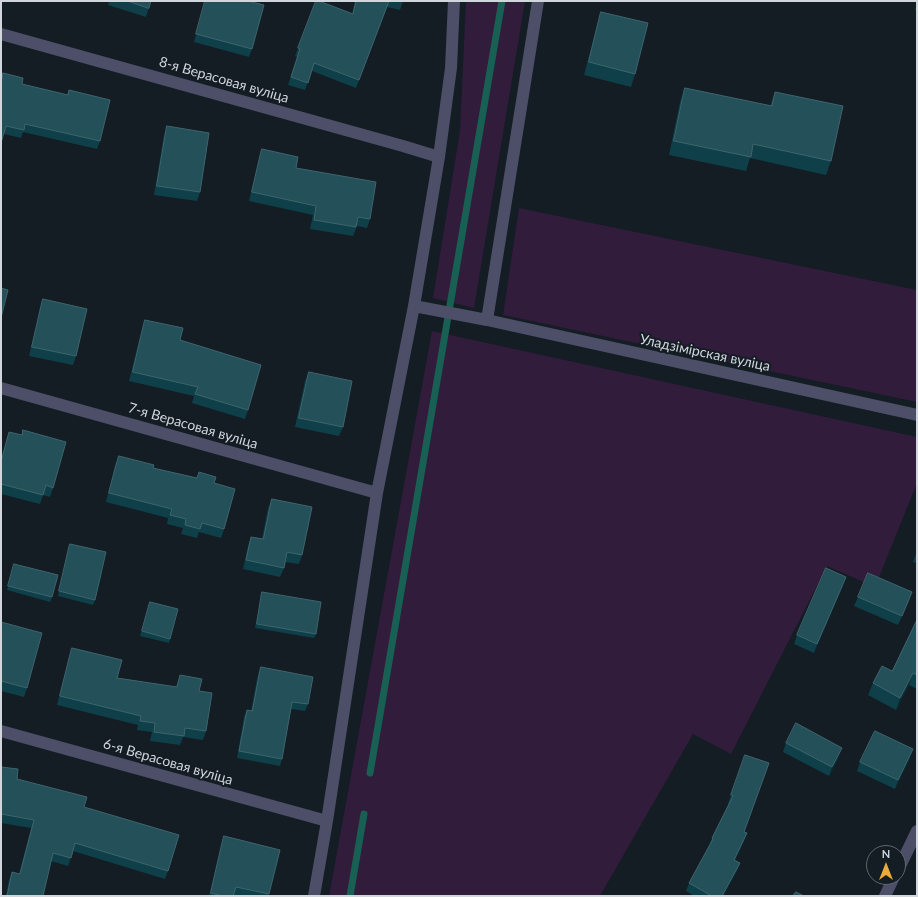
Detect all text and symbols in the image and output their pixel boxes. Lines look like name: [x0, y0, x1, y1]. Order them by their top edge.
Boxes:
street label: 8-я Верасовая вуліца: [157, 53, 291, 107]
street label: Уладзімірская вуліца: [638, 331, 772, 375]
street label: 7-я Верасовая вуліца: [126, 399, 260, 453]
street label: 6-я Верасовая вуліца: [101, 735, 235, 789]
north arrow: [866, 845, 906, 885]
text: N: [882, 847, 890, 860]

